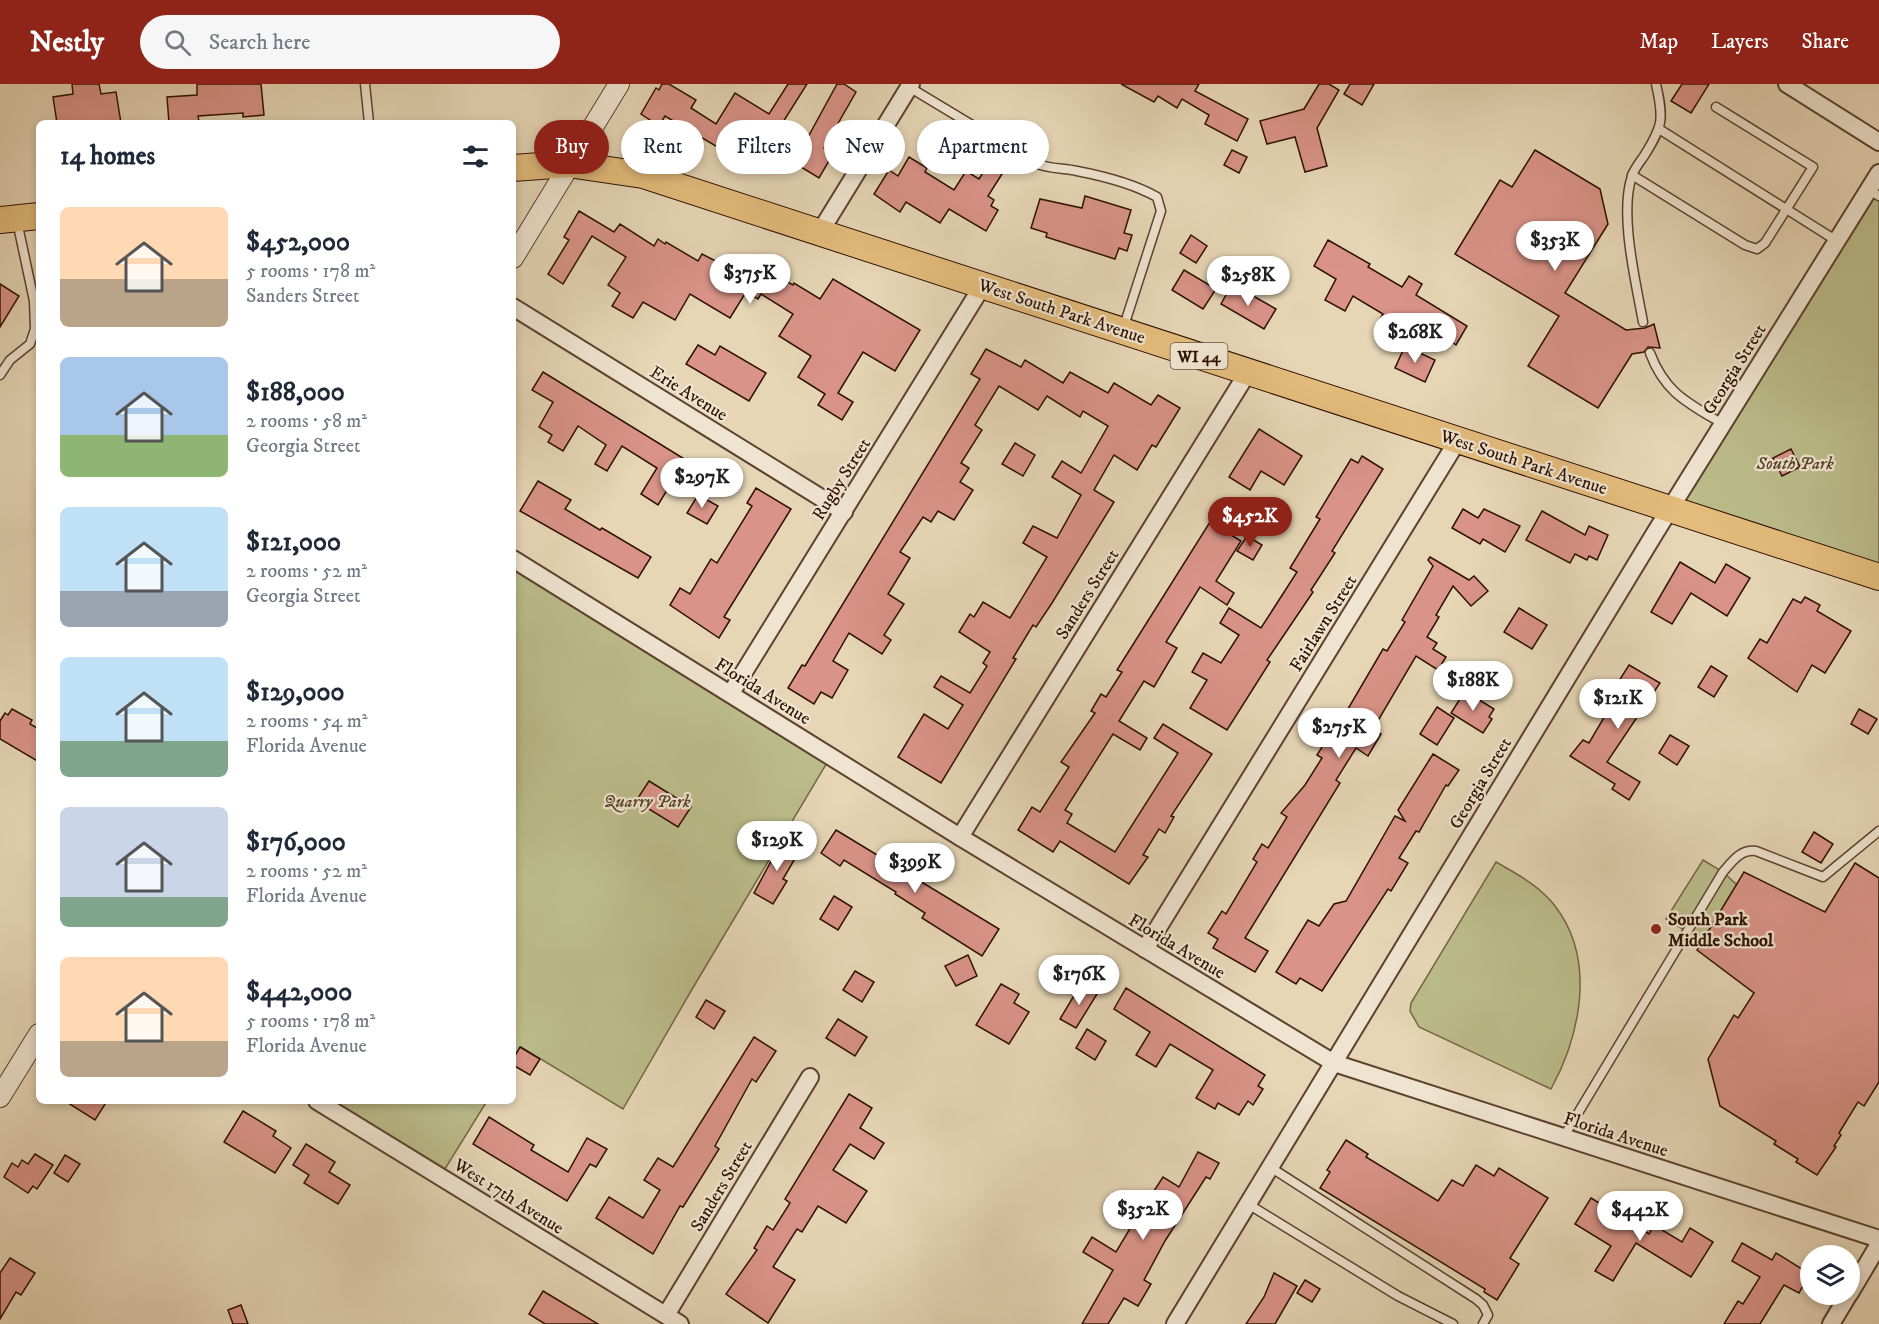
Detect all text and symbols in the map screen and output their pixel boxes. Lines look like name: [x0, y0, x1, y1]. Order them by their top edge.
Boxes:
search box: [140, 15, 560, 69]
text: Nestly: [30, 25, 104, 60]
icon: search: [161, 26, 194, 59]
text: Search here: [209, 29, 310, 56]
text: Map: [1639, 29, 1678, 55]
text: Layers: [1711, 29, 1769, 55]
text: Share: [1802, 29, 1849, 55]
chip: Buy: [534, 120, 609, 174]
chip: Rent: [621, 120, 704, 174]
chip: Filters: [716, 120, 812, 174]
chip: New: [824, 120, 905, 174]
chip: Apartment: [917, 120, 1049, 174]
text: 14 homes: [60, 140, 155, 173]
icon: filters: [459, 140, 492, 173]
pin: $353K: [1513, 221, 1597, 272]
text: $452,000: [246, 226, 350, 259]
text: $353K: [1530, 228, 1580, 253]
icon: home: [108, 231, 180, 303]
pin: $375K: [708, 254, 792, 305]
pin: $258K: [1206, 256, 1290, 307]
text: 5 rooms · 178 m²: [246, 259, 375, 284]
text: $375K: [724, 261, 776, 286]
text: $258K: [1221, 263, 1275, 288]
street label: West South Park Avenue: [975, 274, 1148, 349]
text: Sanders Street: [246, 284, 359, 309]
pin: $268K: [1373, 313, 1457, 364]
text: $268K: [1387, 320, 1443, 345]
street label: Georgia Street: [1698, 320, 1772, 419]
road number: WI 44: [1170, 343, 1228, 369]
street label: Erie Avenue: [646, 361, 731, 426]
text: $188,000: [246, 376, 345, 409]
icon: home: [108, 381, 180, 453]
text: 2 rooms · 58 m²: [246, 409, 367, 434]
street label: West South Park Avenue: [1437, 425, 1610, 500]
text: Georgia Street: [246, 434, 360, 459]
street label: Rugby Street: [808, 434, 876, 525]
park label: South Park: [1755, 453, 1834, 475]
pin: $297K: [660, 458, 744, 509]
text: $297K: [674, 465, 730, 490]
pin: $452K: [1208, 497, 1292, 548]
text: $452K: [1222, 504, 1278, 529]
text: $121,000: [246, 526, 341, 559]
icon: home: [108, 531, 180, 603]
street label: Sanders Street: [1051, 545, 1124, 644]
text: 2 rooms · 52 m²: [246, 559, 367, 584]
street label: Fairlawn Street: [1285, 571, 1362, 676]
text: Georgia Street: [246, 584, 360, 609]
street label: Florida Avenue: [711, 654, 814, 730]
pin: $188K: [1431, 661, 1515, 712]
text: $188K: [1447, 668, 1499, 693]
text: $129,000: [246, 676, 344, 709]
pin: $121K: [1576, 679, 1660, 730]
icon: home: [108, 681, 180, 753]
text: $121K: [1593, 686, 1643, 711]
pin: $275K: [1297, 708, 1381, 759]
text: 2 rooms · 54 m²: [246, 709, 368, 734]
text: $275K: [1312, 715, 1366, 740]
text: Florida Avenue: [246, 734, 367, 759]
street label: Georgia Street: [1445, 734, 1517, 833]
park label: Quarry Park: [603, 791, 691, 813]
pin: $129K: [735, 821, 819, 872]
text: $176,000: [246, 826, 346, 859]
text: $129K: [751, 828, 803, 853]
icon: home: [108, 831, 180, 903]
pin: $399K: [873, 843, 957, 894]
text: $399K: [889, 850, 941, 875]
text: 2 rooms · 52 m²: [246, 859, 367, 884]
text: Florida Avenue: [246, 884, 367, 909]
street label: Florida Avenue: [1124, 909, 1229, 984]
place label: South Park Middle School: [1668, 909, 1774, 952]
marker: South Park Middle School: [1649, 922, 1663, 936]
pin: $176K: [1037, 955, 1121, 1006]
text: $176K: [1052, 962, 1106, 987]
text: $442,000: [246, 976, 352, 1009]
icon: home: [108, 981, 180, 1053]
text: 5 rooms · 178 m²: [246, 1009, 375, 1034]
text: Florida Avenue: [246, 1034, 367, 1059]
street label: Florida Avenue: [1561, 1108, 1671, 1162]
street label: Sanders Street: [686, 1137, 758, 1236]
street label: West 17th Avenue: [448, 1154, 568, 1240]
pin: $352K: [1101, 1190, 1185, 1241]
pin: $442K: [1598, 1191, 1682, 1242]
text: $352K: [1117, 1197, 1169, 1222]
text: $442K: [1611, 1198, 1669, 1223]
map controls: [1800, 1245, 1860, 1305]
button: layers: [1800, 1245, 1860, 1305]

